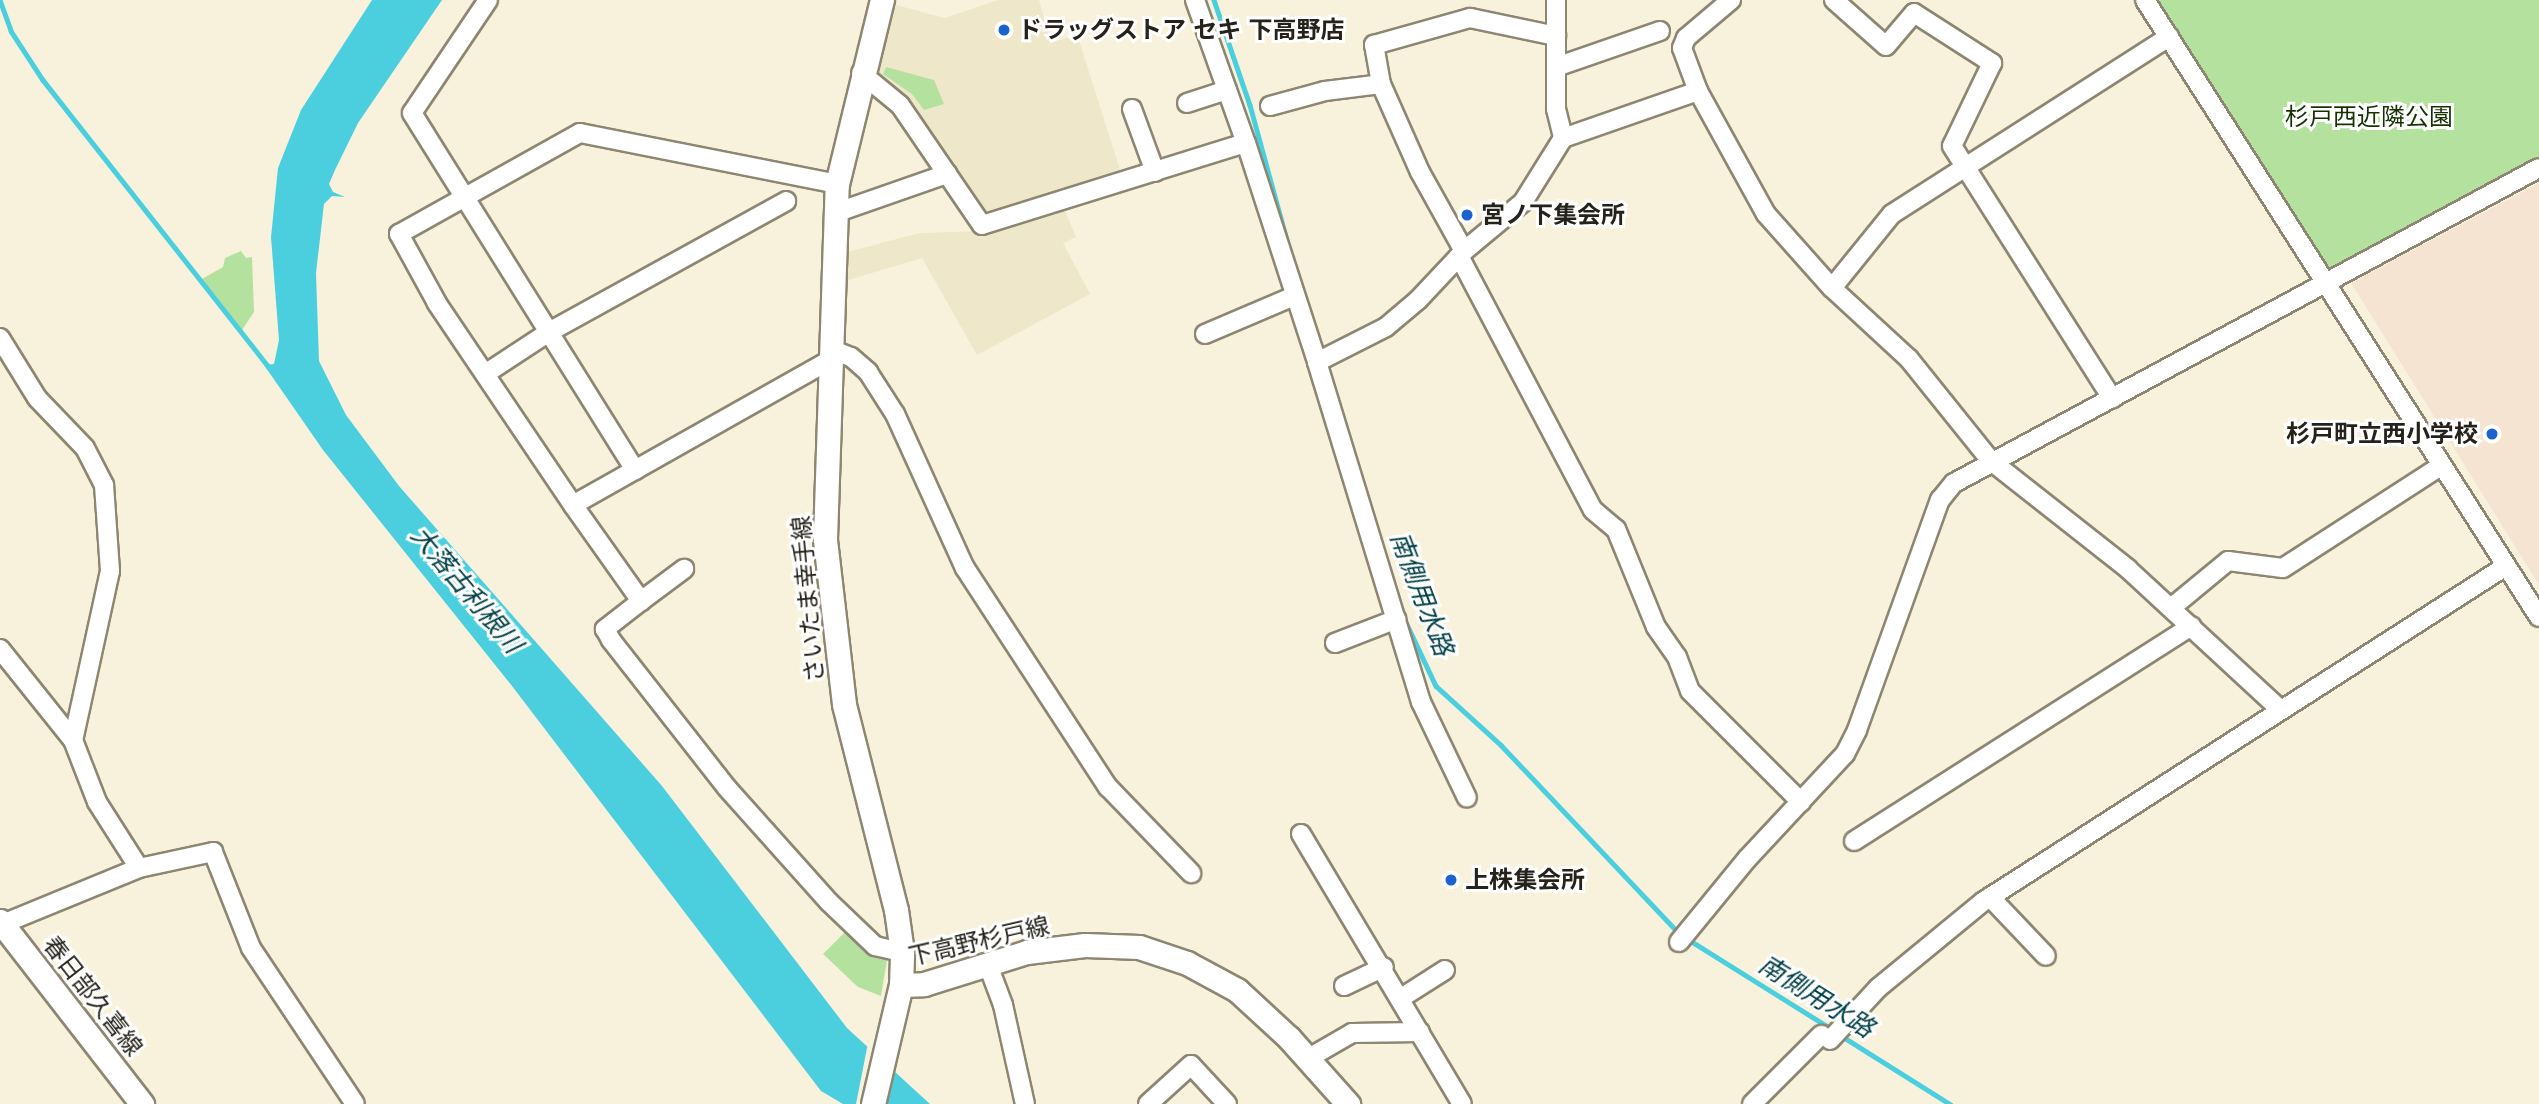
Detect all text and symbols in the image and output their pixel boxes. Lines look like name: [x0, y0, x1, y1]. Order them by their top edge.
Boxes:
place label: ドラッグストア セキ 下高野店: [1018, 16, 1344, 44]
marker: ドラッグストア セキ 下高野店: [996, 22, 1012, 38]
park label: 杉戸西近隣公園: [2285, 103, 2453, 131]
place label: 宮ノ下集会所: [1481, 201, 1625, 229]
marker: 宮ノ下集会所: [1459, 207, 1475, 223]
place label: 杉戸町立西小学校: [2286, 420, 2478, 448]
marker: 杉戸町立西小学校: [2484, 426, 2500, 442]
street label: さいたま幸手線: [786, 514, 830, 684]
water label: 大落古利根川: [404, 520, 528, 660]
water label: 南側用水路: [1383, 528, 1459, 660]
place label: 上株集会所: [1465, 866, 1585, 894]
marker: 上株集会所: [1443, 872, 1459, 888]
street label: 下高野杉戸線: [906, 911, 1052, 971]
street label: 春日部久喜線: [37, 930, 149, 1062]
water label: 南側用水路: [1753, 949, 1879, 1045]

